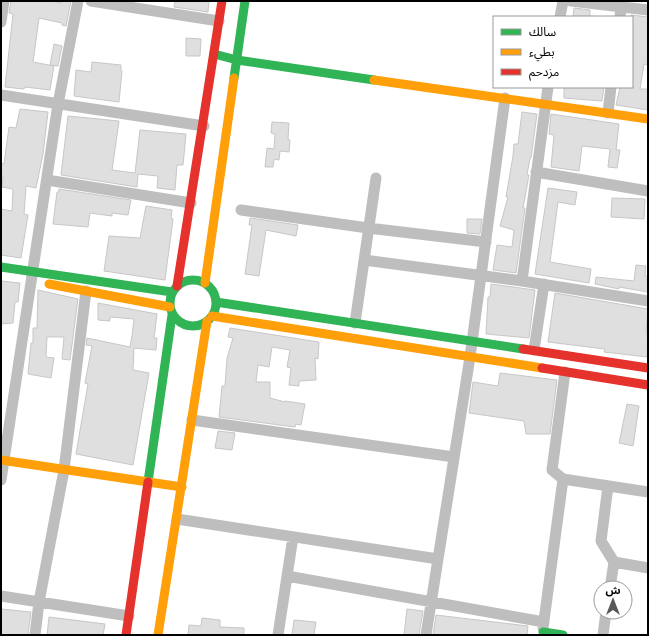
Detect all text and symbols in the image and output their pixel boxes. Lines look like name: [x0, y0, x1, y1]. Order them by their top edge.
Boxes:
legend: [493, 16, 633, 88]
text: سالك: [529, 26, 556, 38]
text: بطيء: [529, 46, 555, 62]
text: مزدحم: [529, 66, 559, 81]
north arrow: [593, 580, 633, 620]
text: ش: [605, 585, 621, 597]

